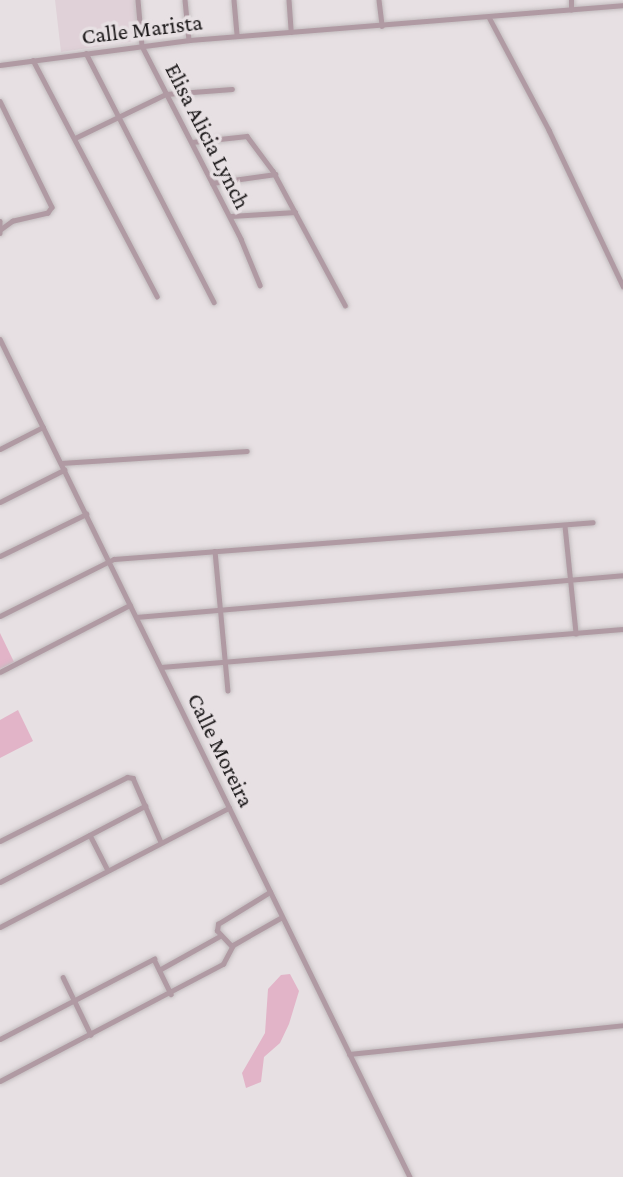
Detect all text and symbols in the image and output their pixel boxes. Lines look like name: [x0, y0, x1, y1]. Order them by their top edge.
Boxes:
street label: Calle Marista: [80, 8, 204, 50]
street label: Elisa Alicia Lynch: [159, 58, 257, 214]
street label: Calle Moreira: [182, 689, 260, 811]

